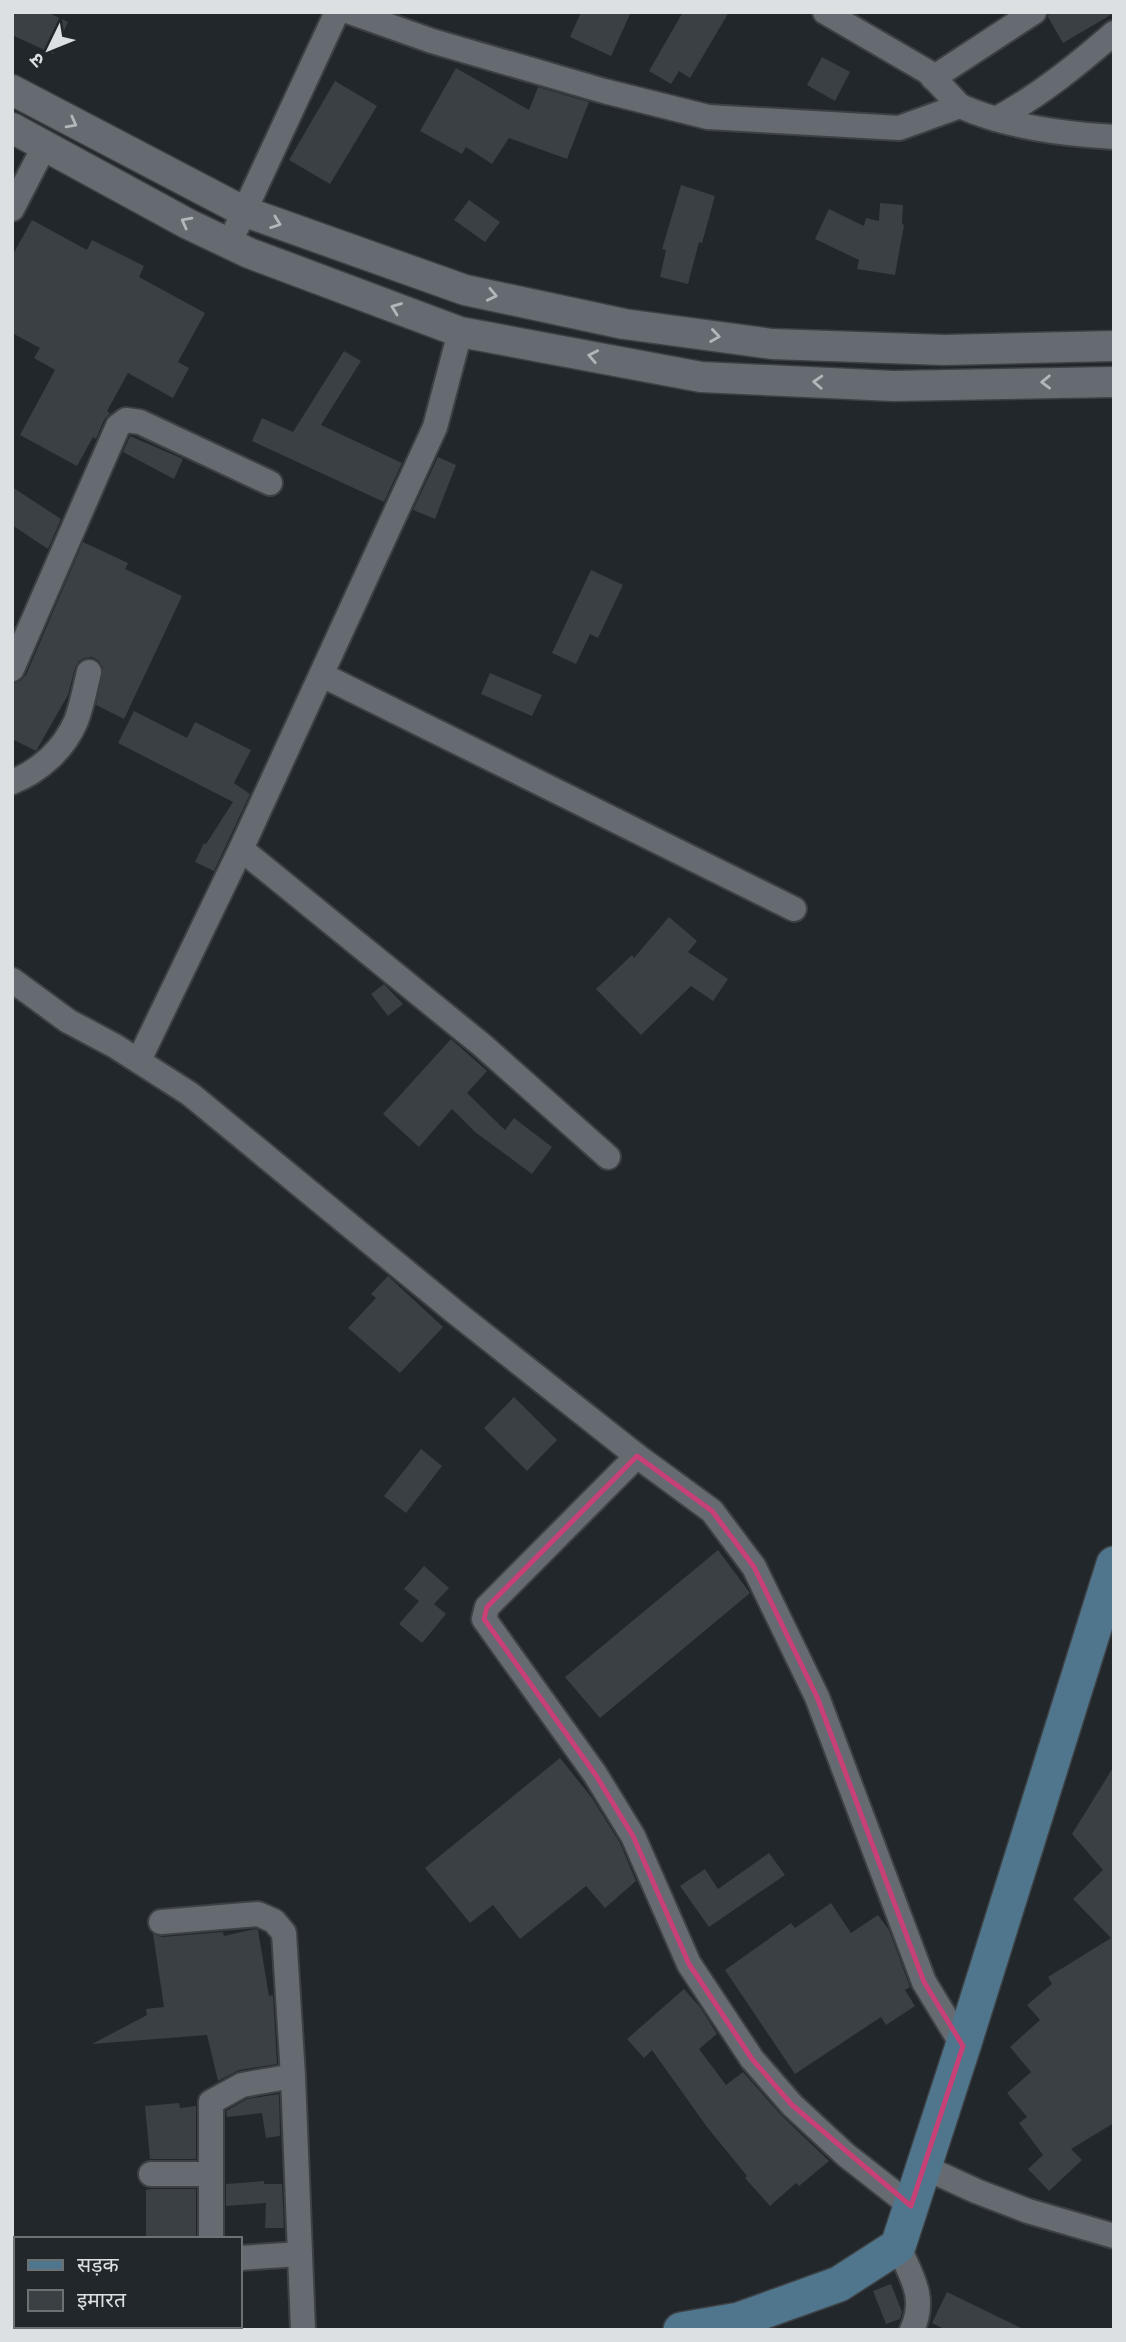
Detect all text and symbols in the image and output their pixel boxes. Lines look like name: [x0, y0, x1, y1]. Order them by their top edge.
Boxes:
north arrow: [14, 14, 84, 84]
text: उ: [24, 48, 48, 72]
one-way arrow: [65, 115, 78, 128]
one-way arrow: [270, 215, 282, 229]
one-way arrow: [181, 217, 193, 231]
one-way arrow: [486, 287, 498, 302]
one-way arrow: [391, 303, 403, 317]
one-way arrow: [710, 329, 721, 344]
one-way arrow: [587, 349, 599, 364]
one-way arrow: [1040, 374, 1050, 390]
one-way arrow: [812, 375, 823, 390]
legend: [14, 2237, 242, 2328]
text: सड़क: [77, 2252, 119, 2276]
text: इमारत: [77, 2287, 127, 2311]

